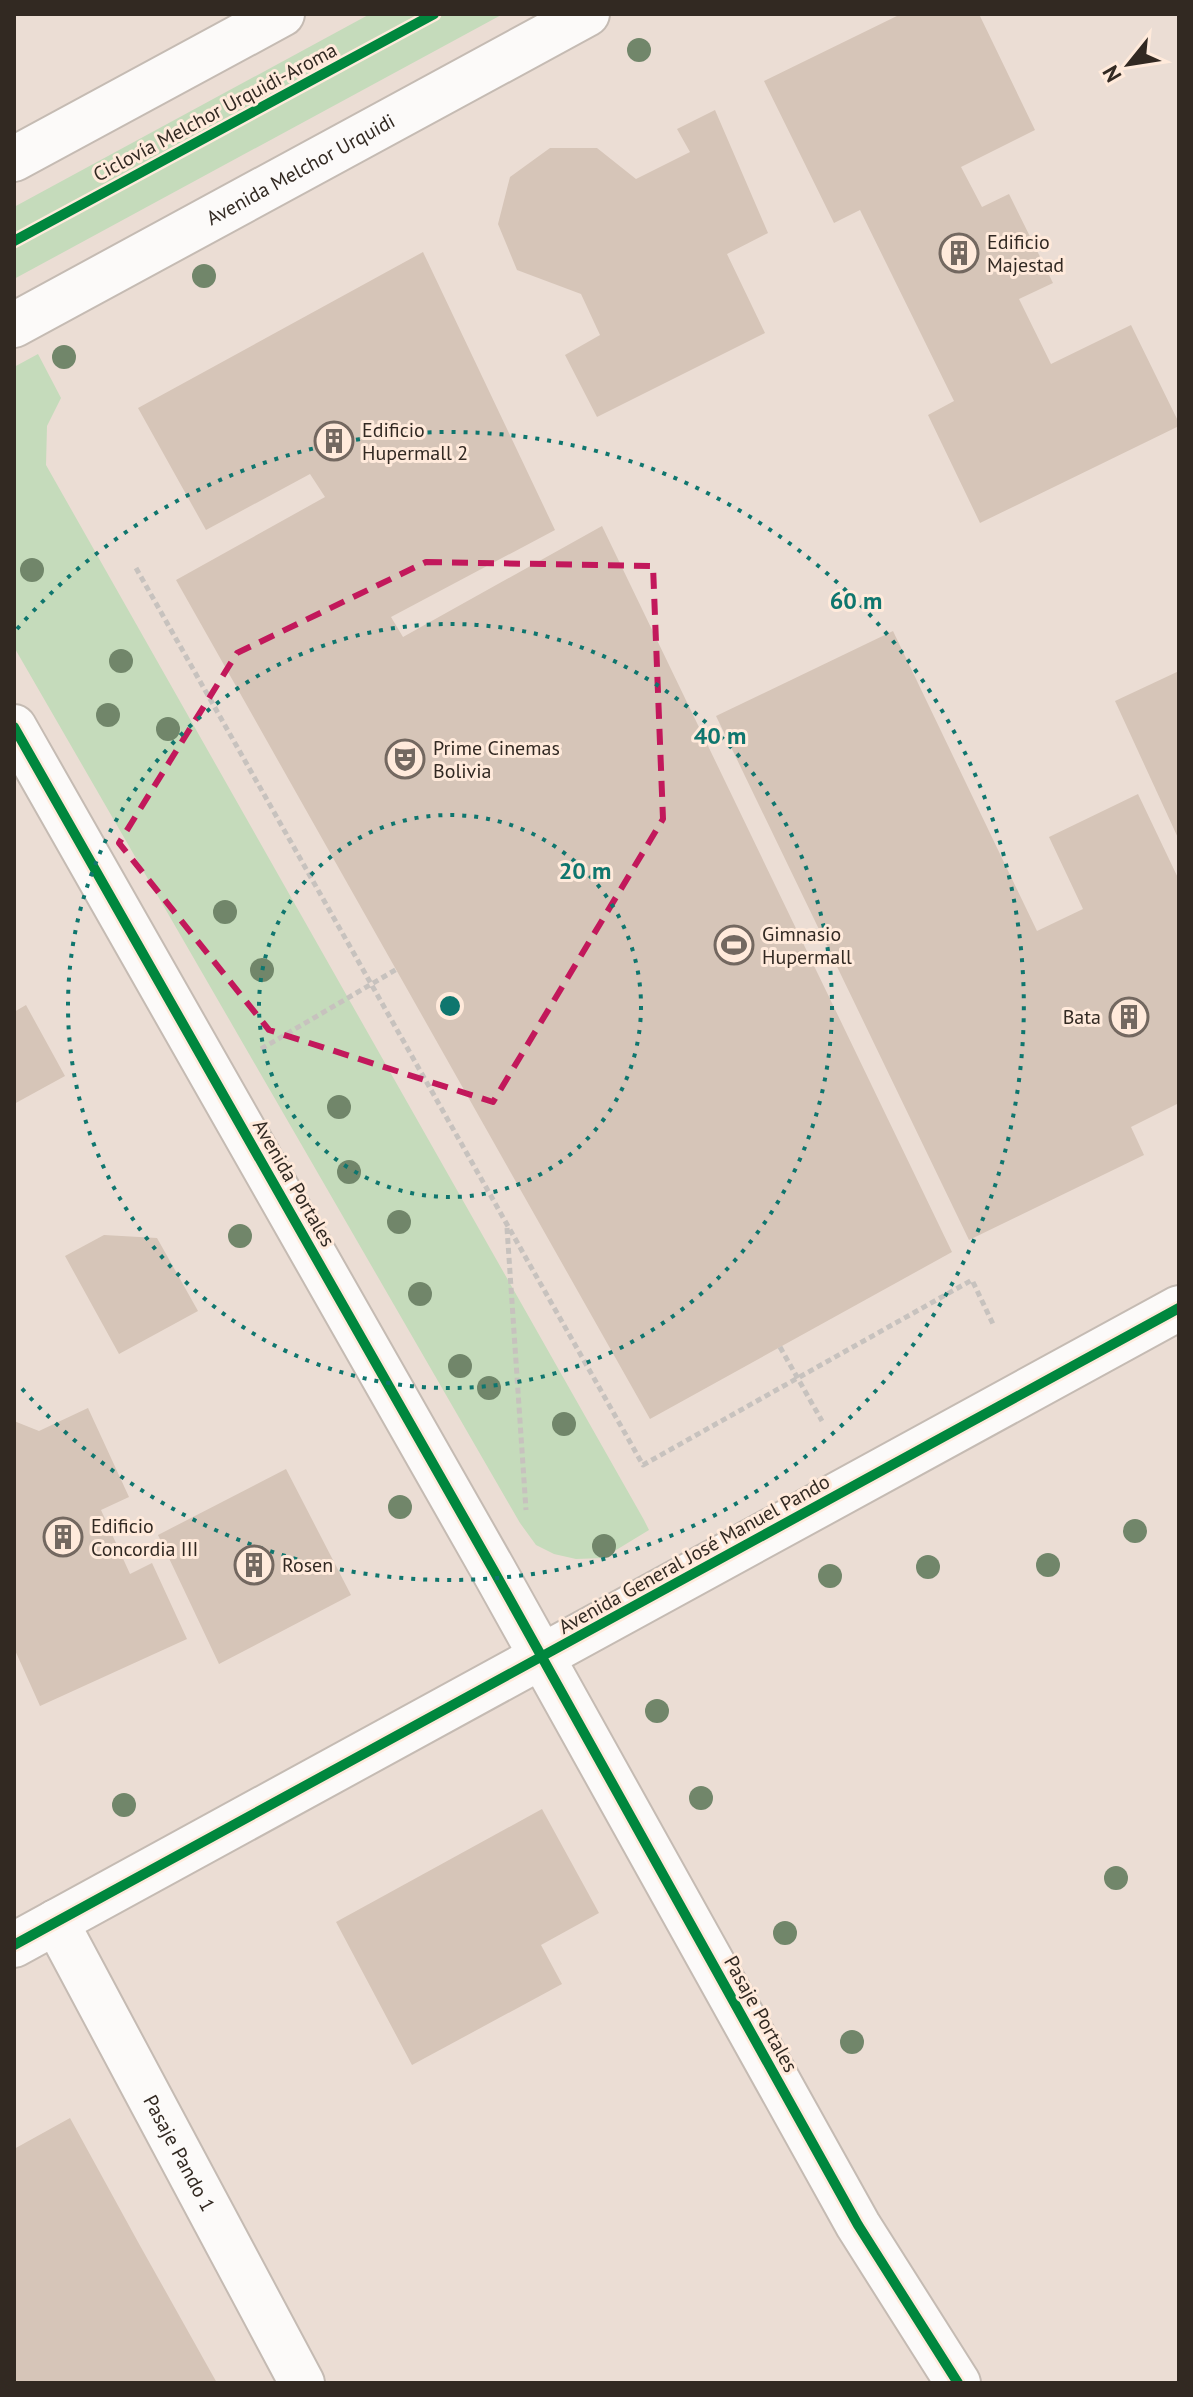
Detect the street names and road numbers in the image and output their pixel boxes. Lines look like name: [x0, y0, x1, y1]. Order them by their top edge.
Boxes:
street label: Ciclovía Melchor Urquidi-Aroma: [89, 37, 341, 187]
street label: Avenida Melchor Urquidi: [202, 108, 399, 231]
street label: Avenida Portales: [247, 1115, 341, 1251]
street label: Avenida General José Manuel Pando: [554, 1468, 834, 1640]
street label: Pasaje Portales: [718, 1951, 804, 2077]
street label: Pasaje Pando 1: [138, 2090, 221, 2216]

